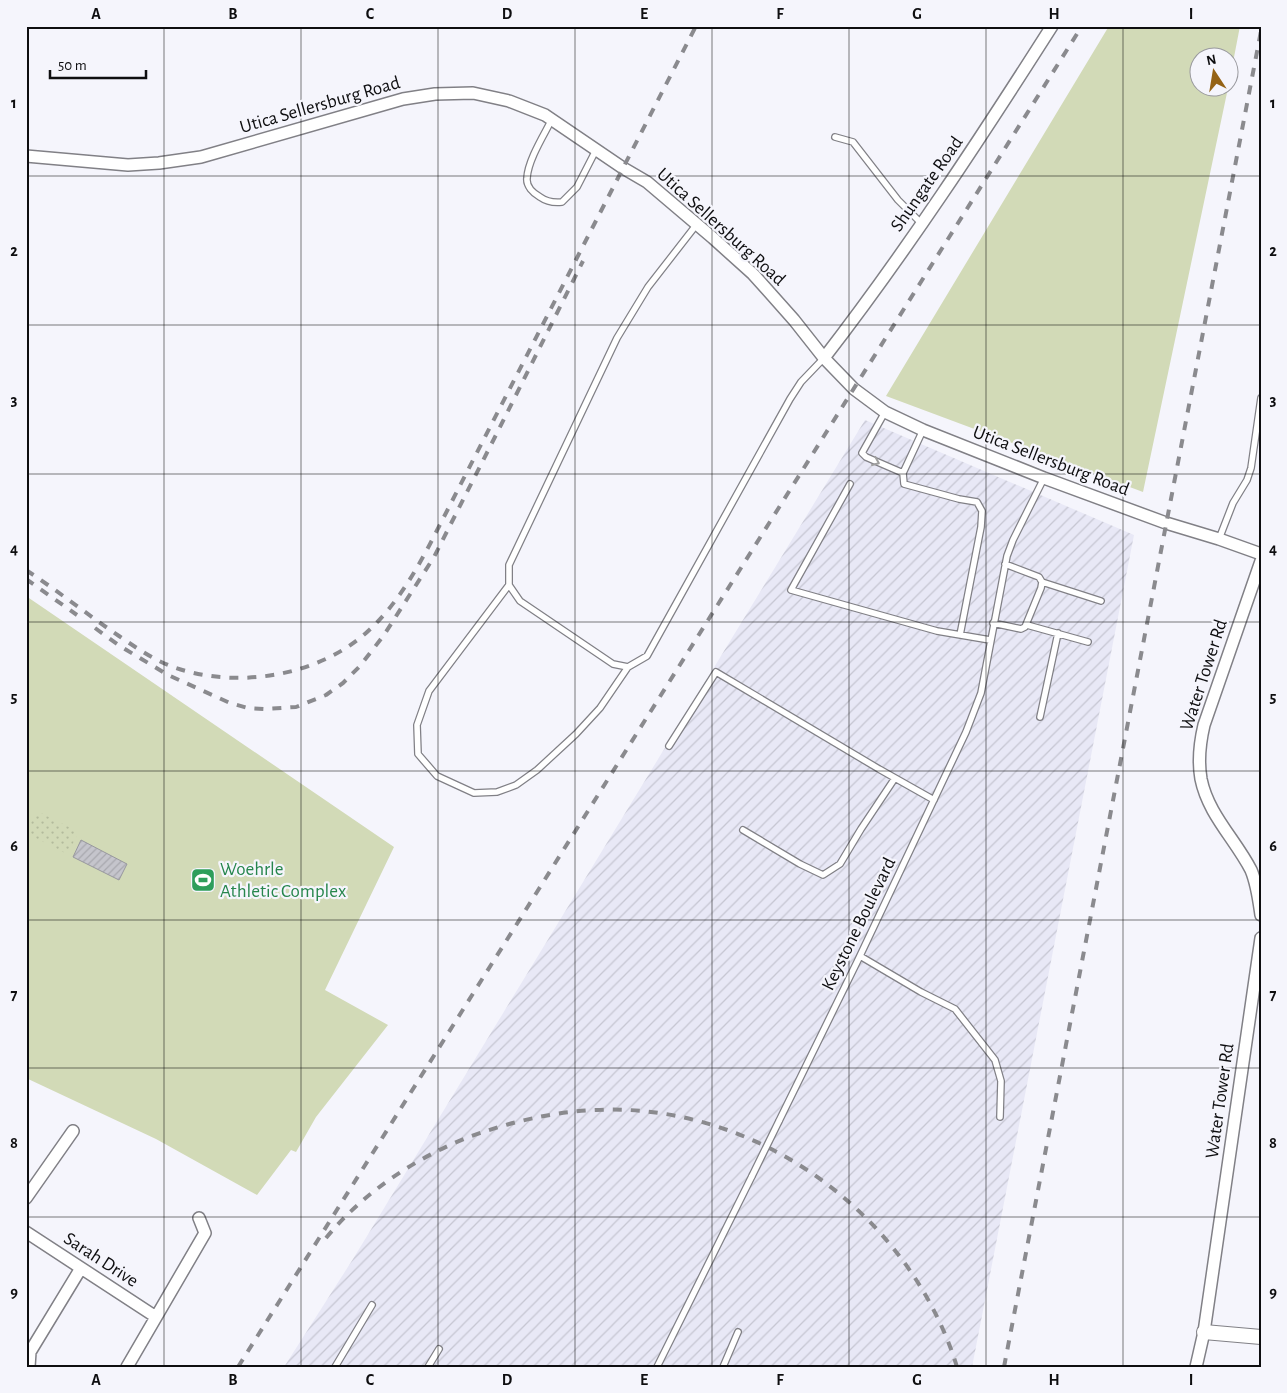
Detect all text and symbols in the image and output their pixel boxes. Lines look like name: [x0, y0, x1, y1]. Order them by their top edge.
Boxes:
text: A: [91, 6, 101, 22]
text: B: [228, 6, 238, 22]
text: C: [366, 6, 375, 22]
text: D: [502, 6, 513, 22]
text: E: [640, 6, 648, 22]
text: F: [776, 6, 784, 22]
text: G: [912, 6, 922, 22]
text: H: [1048, 6, 1060, 22]
text: I: [1189, 6, 1193, 22]
scale bar: [50, 48, 146, 80]
north arrow: [1190, 48, 1240, 98]
text: N: [1205, 52, 1218, 68]
text: 50 m: [58, 58, 87, 73]
street label: Utica Sellersburg Road: [238, 73, 402, 137]
text: 1: [11, 95, 17, 111]
text: 1: [1270, 95, 1276, 111]
street label: Shungate Road: [887, 133, 967, 235]
street label: Utica Sellersburg Road: [653, 164, 789, 290]
text: 2: [10, 243, 18, 259]
text: 2: [1269, 243, 1277, 259]
text: 3: [11, 392, 18, 408]
text: 3: [1270, 392, 1277, 408]
street label: Utica Sellersburg Road: [970, 422, 1132, 500]
one-way arrow: [871, 455, 880, 466]
text: 4: [10, 541, 18, 557]
text: 4: [1269, 541, 1277, 557]
street label: Water Tower Rd: [1177, 617, 1231, 733]
text: 5: [11, 689, 18, 705]
text: 5: [1270, 689, 1277, 705]
text: 6: [10, 838, 18, 854]
text: 6: [1269, 838, 1277, 854]
street label: Keystone Boulevard: [819, 854, 899, 993]
place label: Woehrle Athletic Complex: [220, 860, 346, 901]
sports icon: Woehrle Athletic Complex: [190, 867, 216, 893]
text: 7: [11, 987, 18, 1003]
text: 7: [1270, 987, 1277, 1003]
street label: Water Tower Rd: [1203, 1042, 1237, 1160]
text: 8: [10, 1135, 18, 1151]
text: 8: [1269, 1135, 1277, 1151]
street label: Sarah Drive: [60, 1229, 142, 1291]
text: 9: [10, 1284, 18, 1300]
text: 9: [1269, 1284, 1277, 1300]
text: A: [91, 1372, 101, 1388]
text: B: [228, 1372, 238, 1388]
text: C: [366, 1372, 375, 1388]
text: D: [502, 1372, 513, 1388]
text: E: [640, 1372, 648, 1388]
text: F: [776, 1372, 784, 1388]
text: G: [912, 1372, 922, 1388]
text: H: [1048, 1372, 1060, 1388]
text: I: [1189, 1372, 1193, 1388]

